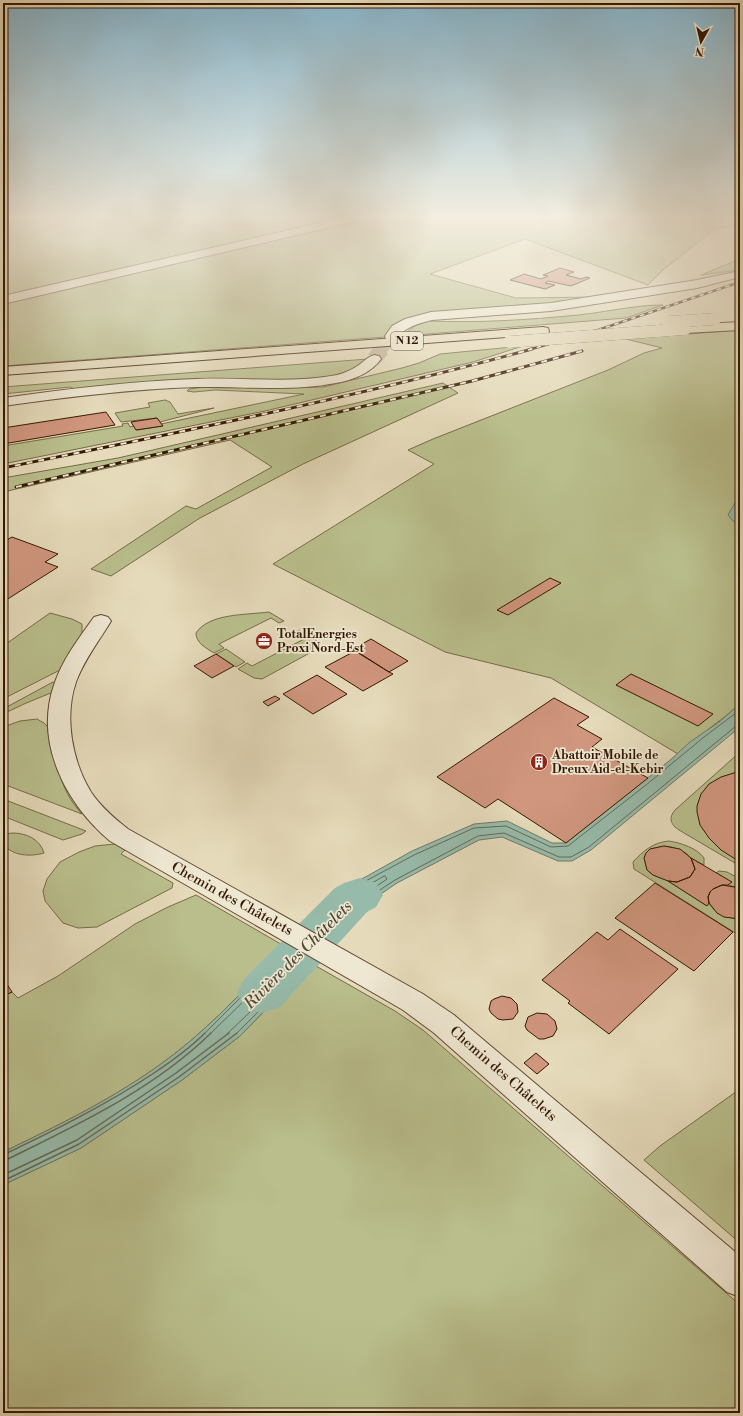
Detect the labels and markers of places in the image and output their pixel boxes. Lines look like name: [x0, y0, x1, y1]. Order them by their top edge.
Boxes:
place label: TotalEnergies Proxi Nord-Est: [277, 627, 364, 656]
office icon: TotalEnergies Proxi Nord-Est: [254, 631, 274, 651]
place label: Abattoir Mobile de Dreux Aid-el-Kebir: [551, 748, 664, 777]
building icon: Abattoir Mobile de Dreux Aid-el-Kebir: [529, 752, 549, 772]

